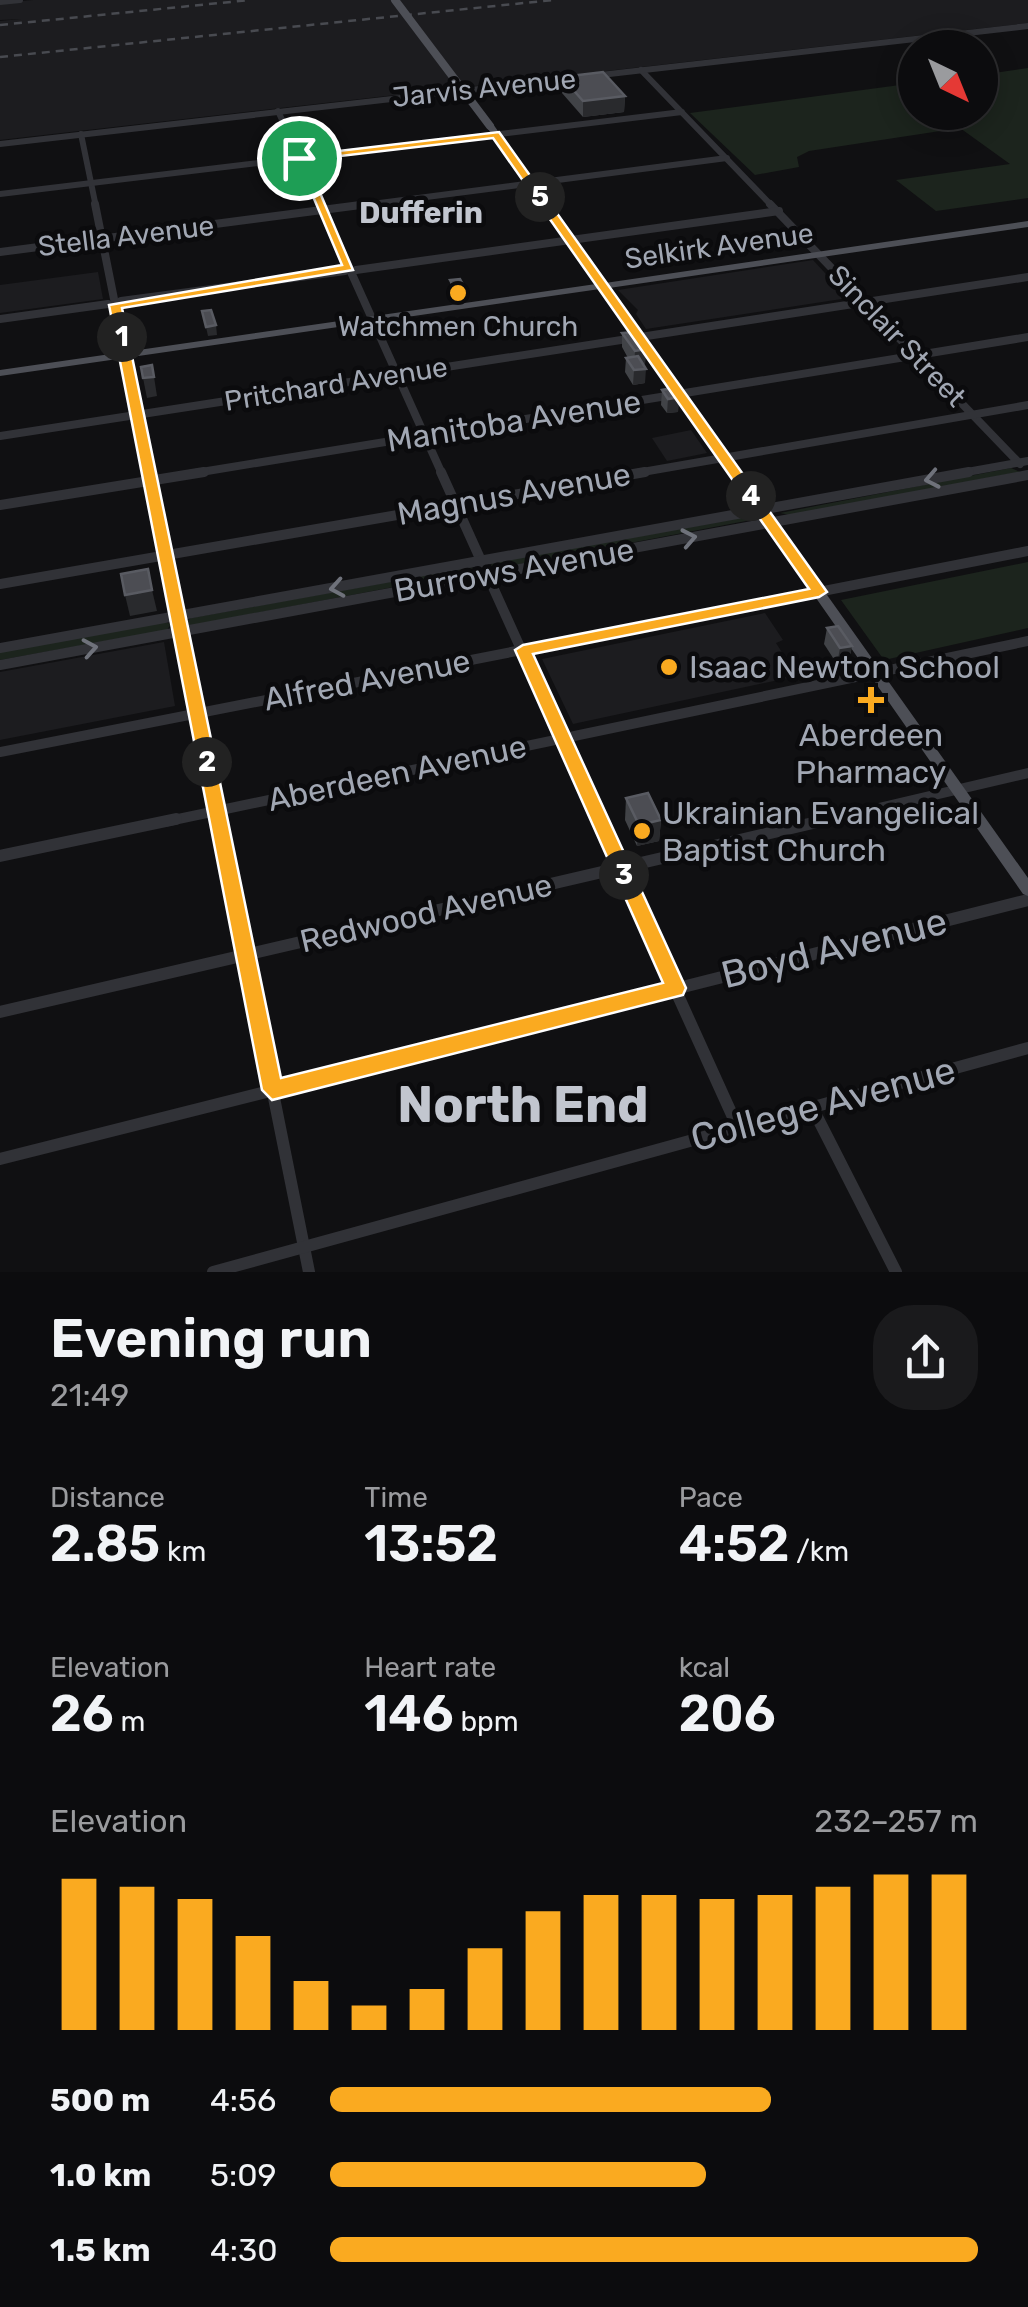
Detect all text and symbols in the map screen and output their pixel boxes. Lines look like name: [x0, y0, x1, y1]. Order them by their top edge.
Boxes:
north arrow: [898, 30, 998, 130]
map controls: [898, 30, 998, 130]
street label: Jarvis Avenue: [391, 62, 577, 114]
pin: [257, 116, 342, 201]
icon: arrive: [272, 131, 327, 186]
pin: 5: [515, 172, 565, 222]
text: 5: [531, 180, 549, 213]
district label: Dufferin: [359, 195, 483, 231]
street label: Stella Avenue: [36, 209, 216, 263]
street label: Selkirk Avenue: [623, 216, 815, 276]
street label: Sinclair Street: [821, 259, 973, 413]
marker: Watchmen Church: [447, 282, 469, 304]
place label: Watchmen Church: [338, 310, 578, 343]
pin: 1: [97, 312, 147, 362]
text: 1: [115, 320, 129, 353]
street label: Pritchard Avenue: [222, 350, 450, 418]
street label: Manitoba Avenue: [384, 382, 644, 460]
street label: Magnus Avenue: [394, 455, 634, 533]
one-way arrow: [924, 468, 940, 489]
pin: 4: [726, 471, 776, 521]
text: 4: [741, 479, 761, 512]
one-way arrow: [681, 528, 697, 549]
street label: Burrows Avenue: [391, 530, 637, 610]
one-way arrow: [329, 577, 345, 598]
one-way arrow: [82, 638, 98, 659]
street label: Alfred Avenue: [261, 641, 473, 719]
place label: Isaac Newton School: [689, 648, 1000, 686]
marker: Isaac Newton School: [658, 656, 680, 678]
marker: Aberdeen Pharmacy: [860, 689, 882, 711]
place label: Aberdeen Pharmacy: [796, 716, 946, 791]
street label: Aberdeen Avenue: [264, 727, 530, 819]
pin: 2: [182, 737, 232, 787]
text: 2: [198, 745, 216, 778]
place label: Ukrainian Evangelical Baptist Church: [662, 794, 979, 869]
marker: Ukrainian Evangelical Baptist Church: [631, 820, 653, 842]
pin: 3: [599, 850, 649, 900]
text: 3: [615, 858, 633, 891]
street label: Redwood Avenue: [296, 865, 556, 961]
street label: Boyd Avenue: [716, 898, 952, 998]
street label: College Avenue: [686, 1047, 960, 1161]
district label: North End: [397, 1075, 649, 1135]
button: share: [873, 1305, 978, 1410]
text: Evening run: [50, 1306, 372, 1371]
text: 21:49: [50, 1376, 129, 1414]
text: Distance: [50, 1481, 165, 1514]
text: Time: [364, 1481, 428, 1514]
text: Pace: [679, 1481, 743, 1514]
text: 2.85: [50, 1514, 160, 1574]
text: 13:52: [364, 1514, 498, 1574]
text: 4:52: [679, 1514, 789, 1574]
text: km: [160, 1535, 206, 1568]
text: /km: [789, 1535, 849, 1568]
text: Elevation: [50, 1651, 170, 1684]
text: Heart rate: [364, 1651, 496, 1684]
text: kcal: [679, 1651, 730, 1684]
text: 26: [50, 1684, 114, 1744]
text: 146: [364, 1684, 454, 1744]
text: 206: [679, 1684, 776, 1744]
text: m: [114, 1705, 145, 1738]
text: bpm: [454, 1705, 519, 1738]
text: Elevation: [50, 1802, 187, 1840]
text: 232–257 m: [814, 1802, 978, 1840]
text: 500 m: [50, 2081, 150, 2119]
text: 4:56: [210, 2081, 276, 2119]
text: 1.0 km: [50, 2156, 151, 2194]
text: 5:09: [210, 2156, 277, 2194]
text: 1.5 km: [50, 2231, 151, 2269]
text: 4:30: [210, 2231, 278, 2269]

